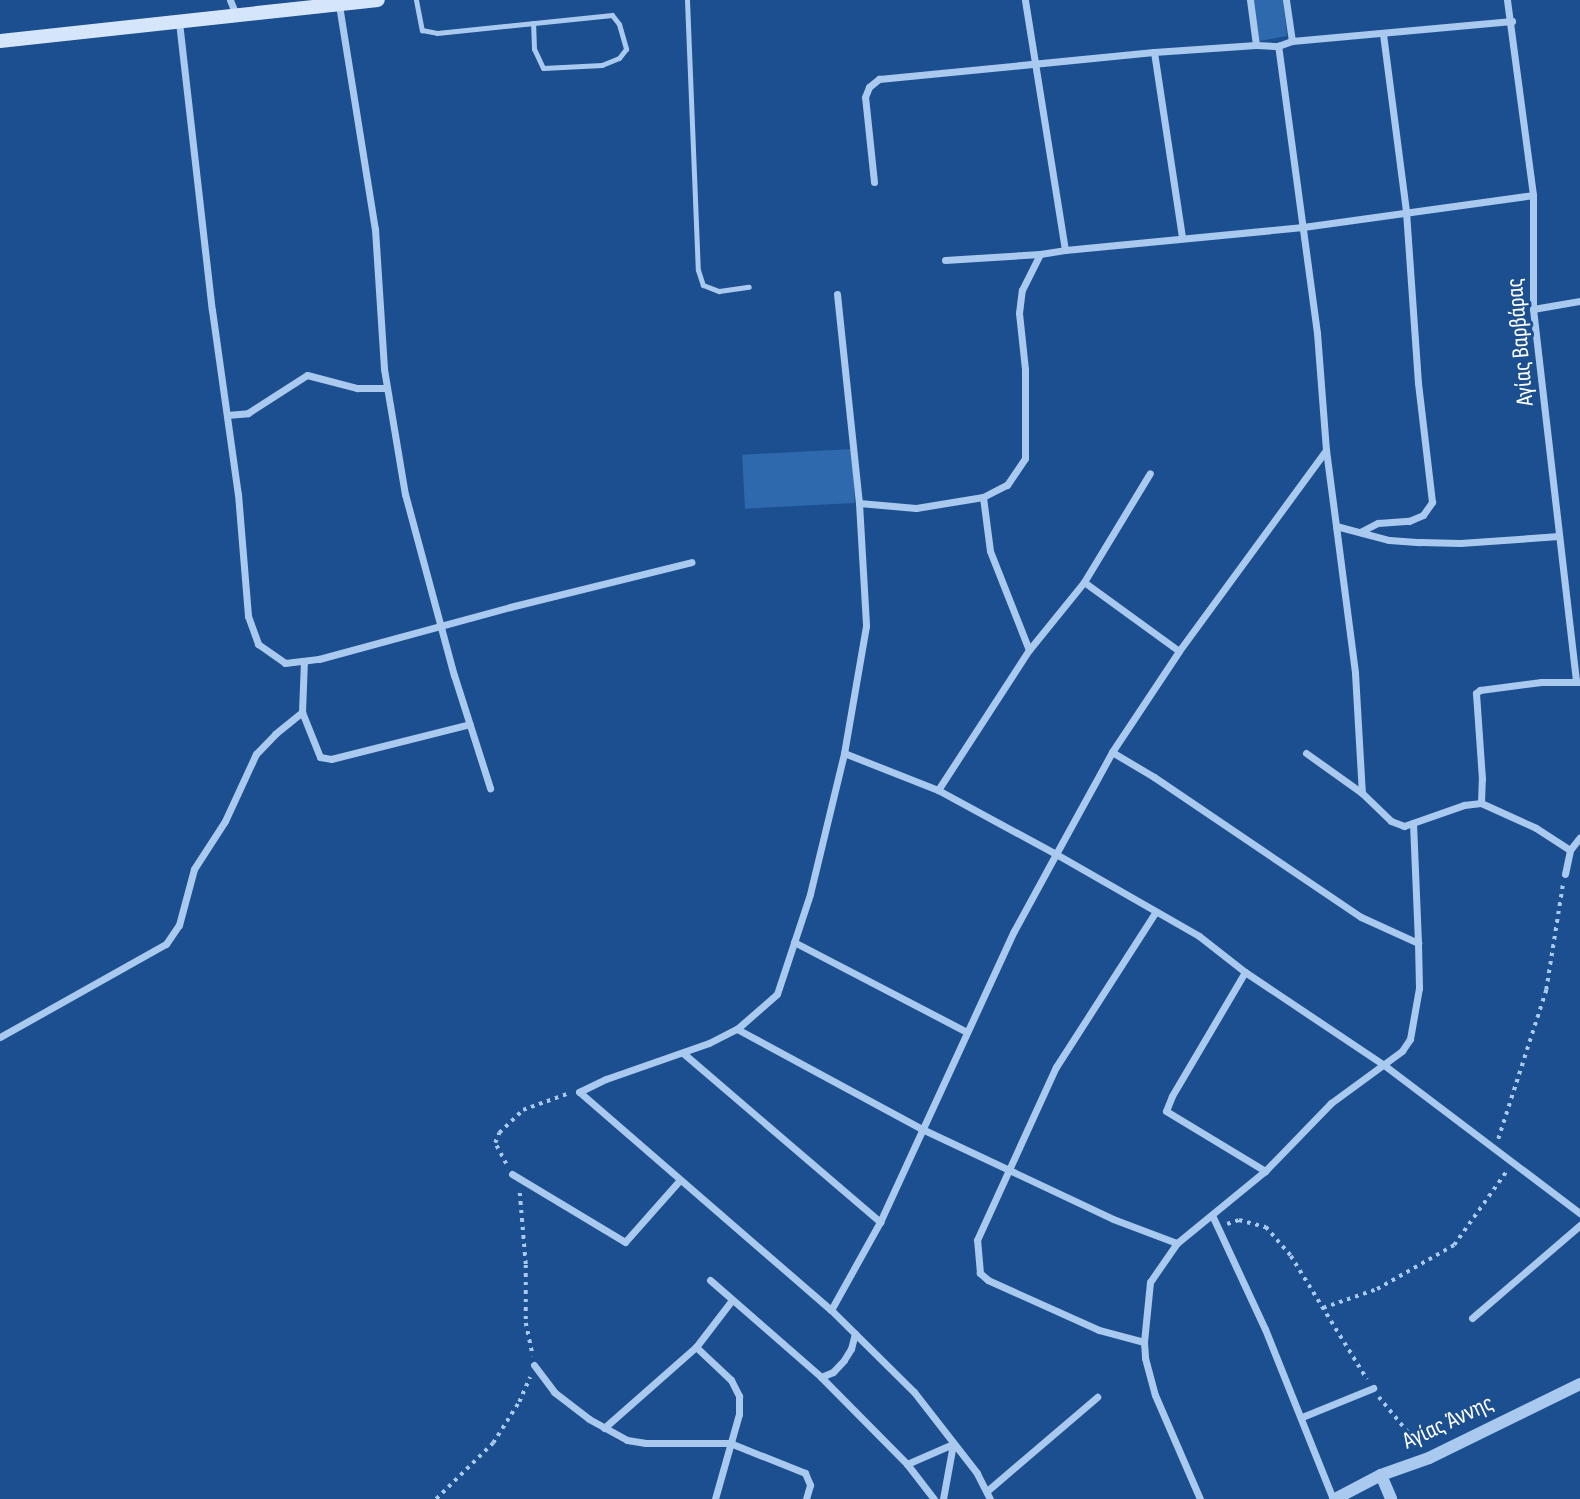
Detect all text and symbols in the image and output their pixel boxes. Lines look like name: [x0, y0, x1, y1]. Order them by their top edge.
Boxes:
street label: Αγίας Βαρβάρας: [1500, 277, 1540, 407]
street label: Αγίας Άννης: [1398, 1388, 1498, 1456]

